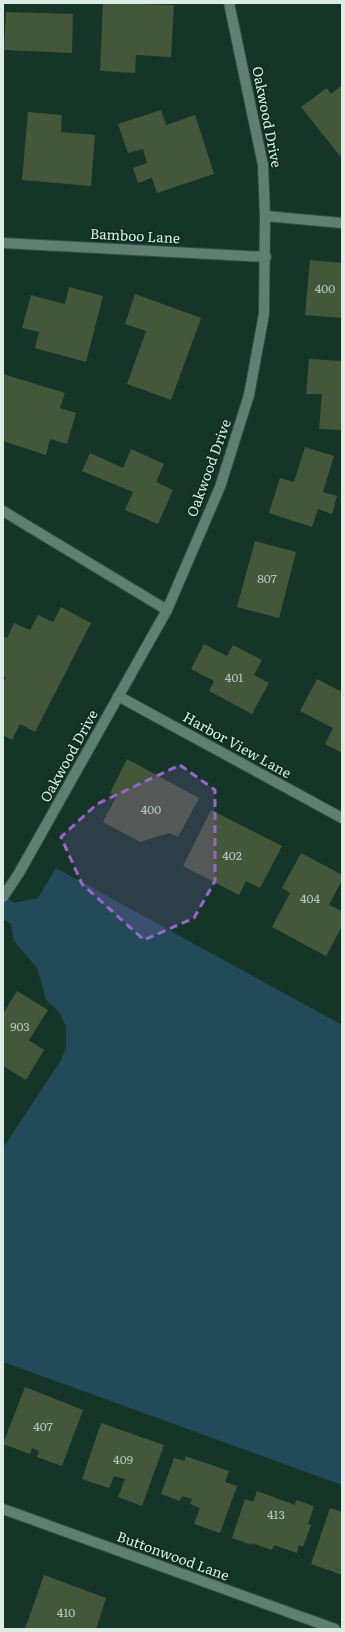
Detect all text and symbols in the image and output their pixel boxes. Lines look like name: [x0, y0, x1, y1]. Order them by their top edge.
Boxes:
street label: Oakwood Drive: [248, 64, 288, 169]
street label: Bamboo Lane: [89, 223, 181, 247]
house number: 400: [315, 279, 335, 297]
street label: Oakwood Drive: [181, 416, 235, 519]
house number: 807: [257, 569, 277, 587]
house number: 401: [225, 668, 243, 686]
street label: Oakwood Drive: [34, 706, 102, 805]
street label: Harbor View Lane: [180, 706, 295, 782]
house number: 400: [141, 800, 161, 818]
house number: 402: [222, 846, 242, 864]
house number: 404: [300, 889, 320, 907]
house number: 903: [10, 1017, 30, 1035]
house number: 407: [33, 1417, 53, 1435]
house number: 409: [113, 1450, 133, 1468]
house number: 413: [267, 1505, 285, 1523]
street label: Buttonwood Lane: [114, 1525, 232, 1585]
house number: 410: [57, 1603, 75, 1621]

